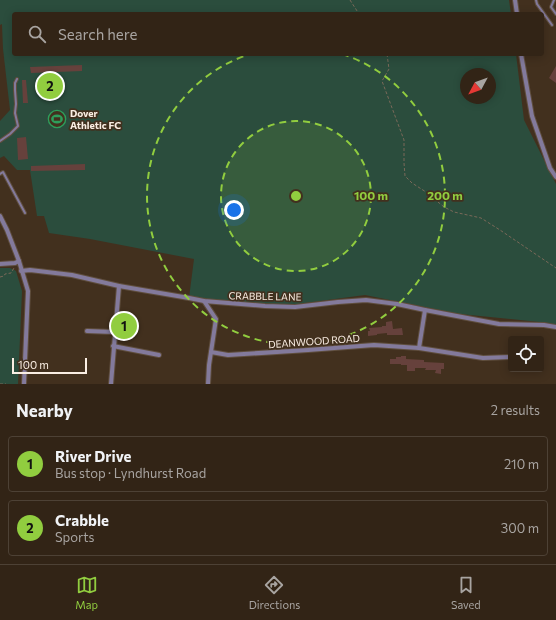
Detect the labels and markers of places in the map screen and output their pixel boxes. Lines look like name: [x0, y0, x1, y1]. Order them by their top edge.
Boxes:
pin: 2: [37, 71, 63, 101]
place label: Dover Athletic FC: [70, 107, 121, 131]
sports icon: Dover Athletic FC: [47, 109, 67, 129]
centre of rings: [289, 189, 303, 203]
pin: 1: [111, 311, 137, 341]

